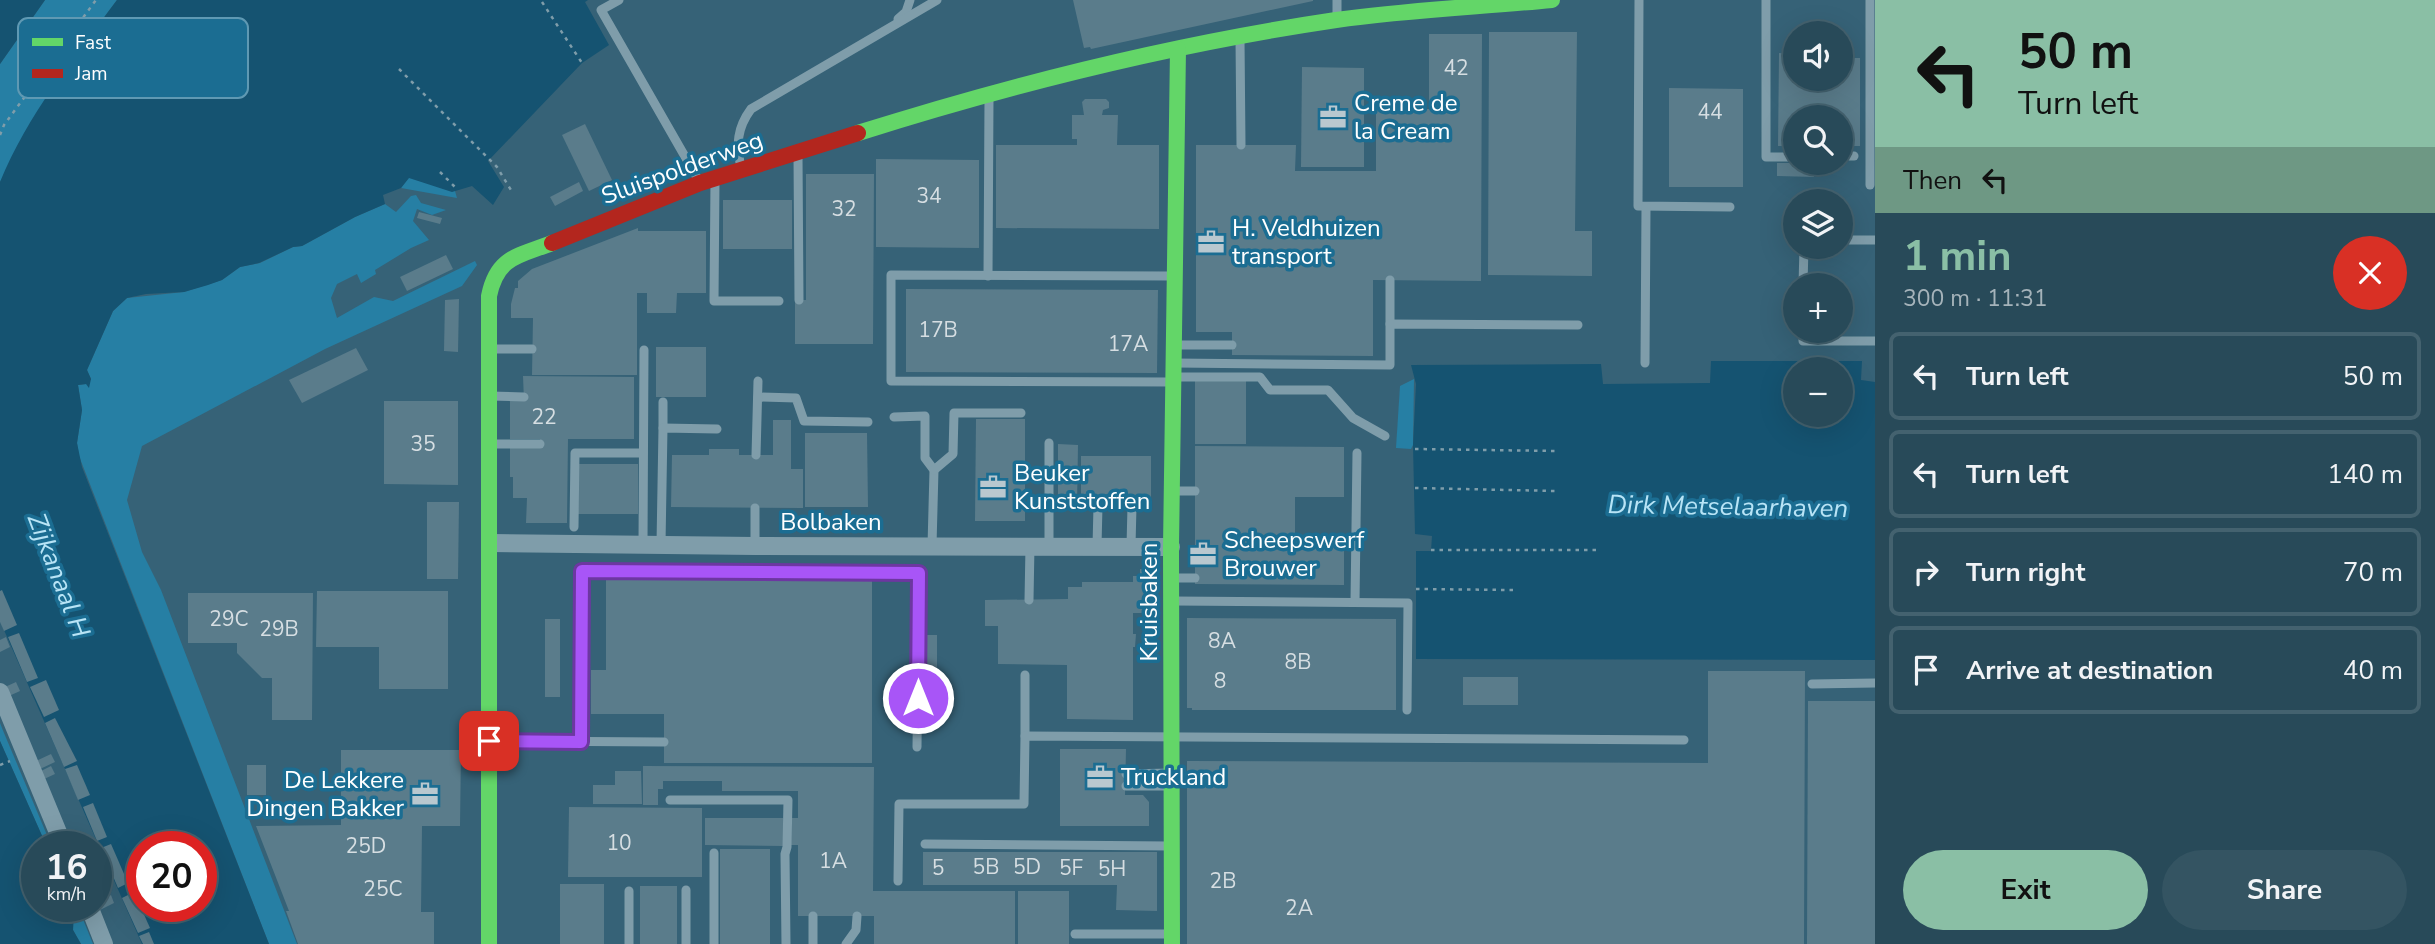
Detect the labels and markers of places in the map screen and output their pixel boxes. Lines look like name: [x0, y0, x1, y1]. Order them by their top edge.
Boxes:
place label: Creme de la Cream: [1354, 87, 1458, 147]
office icon: Creme de la Cream: [1318, 102, 1348, 132]
place label: H. Veldhuizen transport: [1232, 212, 1381, 272]
office icon: H. Veldhuizen transport: [1196, 227, 1226, 257]
place label: Beuker Kunststoffen: [1014, 457, 1150, 517]
office icon: Beuker Kunststoffen: [978, 472, 1008, 502]
place label: Scheepswerf Brouwer: [1224, 524, 1365, 584]
office icon: Scheepswerf Brouwer: [1188, 539, 1218, 569]
pin: [459, 711, 519, 771]
place label: Truckland: [1121, 761, 1226, 793]
office icon: Truckland: [1085, 762, 1115, 792]
place label: De Lekkere Dingen Bakker: [246, 764, 404, 824]
office icon: De Lekkere Dingen Bakker: [410, 779, 440, 809]

